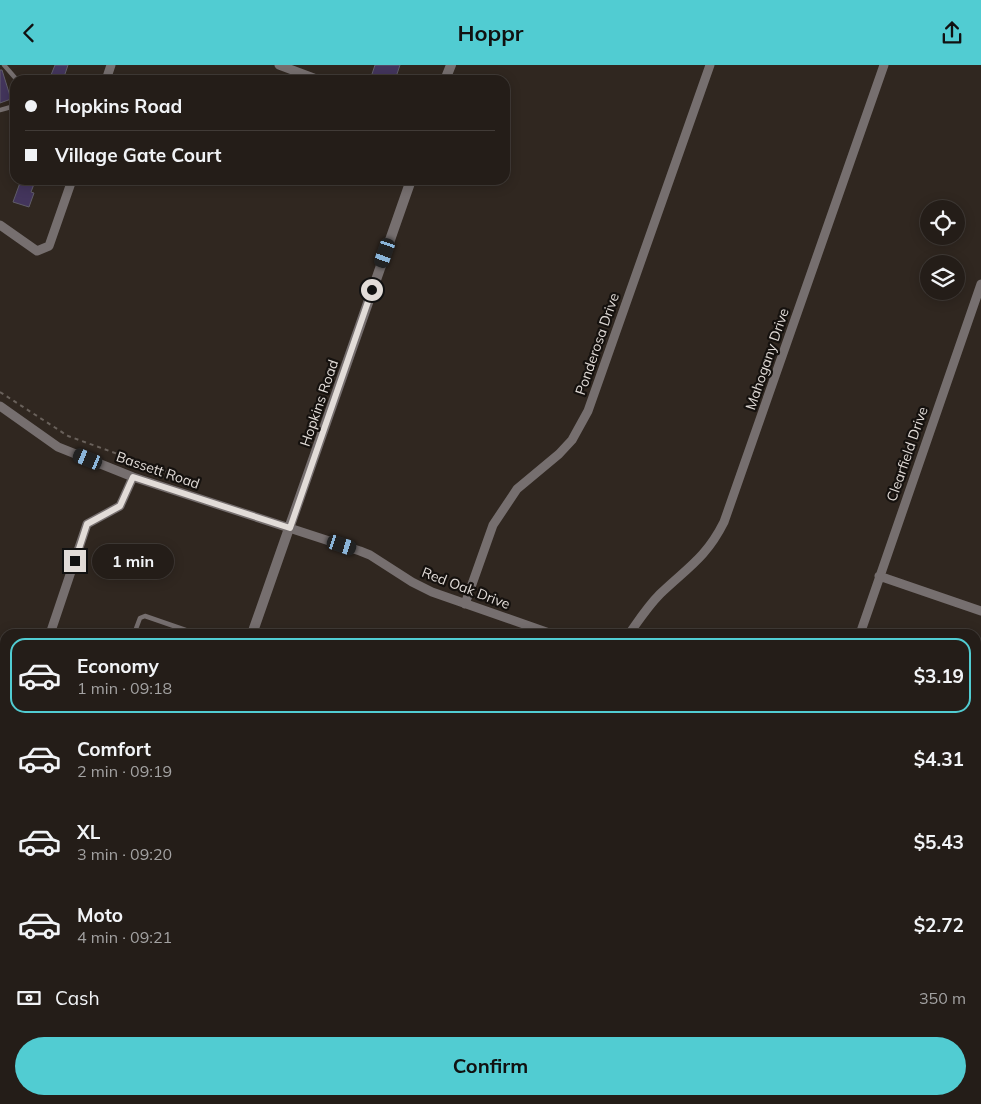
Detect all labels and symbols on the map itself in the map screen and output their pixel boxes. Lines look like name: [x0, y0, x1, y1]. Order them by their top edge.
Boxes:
car: [373, 236, 396, 270]
route start: [361, 279, 383, 301]
street label: Ponderosa Drive: [571, 291, 623, 397]
street label: Mahogany Drive: [741, 306, 793, 412]
street label: Hopkins Road: [296, 357, 342, 449]
street label: Clearfield Drive: [882, 404, 932, 504]
car: [71, 446, 104, 472]
street label: Bassett Road: [114, 447, 202, 493]
car: [325, 533, 358, 557]
callout: 1 min: [92, 543, 175, 579]
route end: [64, 550, 86, 572]
street label: Red Oak Drive: [419, 563, 513, 613]

